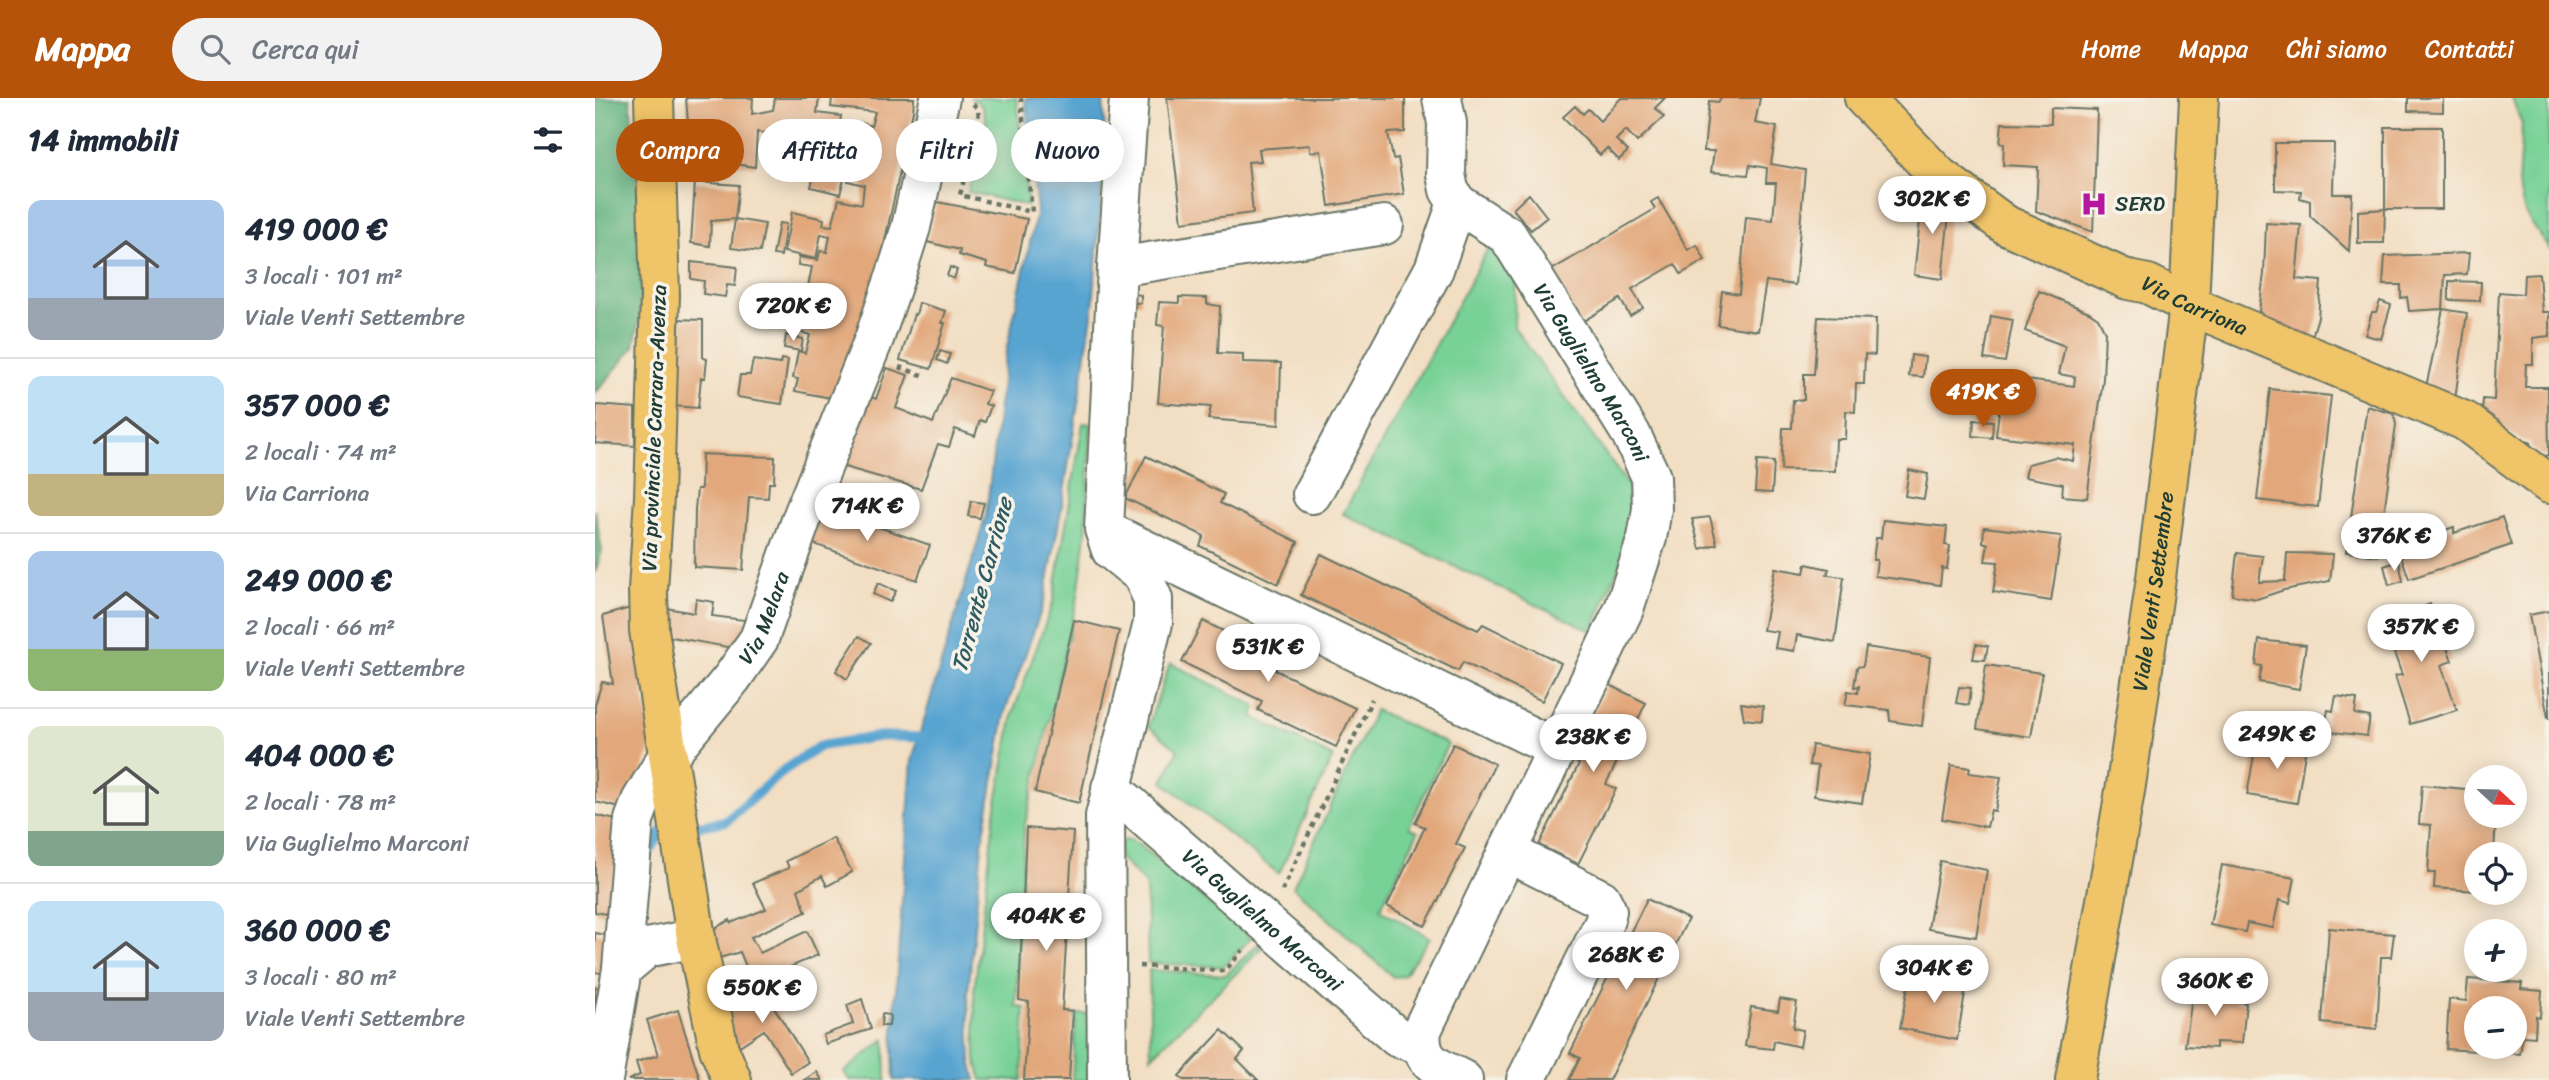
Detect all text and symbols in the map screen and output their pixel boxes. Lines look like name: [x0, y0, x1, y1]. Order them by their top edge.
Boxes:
search box: [172, 18, 662, 81]
text: Mappa: [35, 20, 130, 78]
text: Cerca qui: [252, 26, 359, 72]
text: Home: [2081, 28, 2141, 70]
text: Mappa: [2179, 28, 2248, 70]
text: Chi siamo: [2286, 28, 2387, 70]
text: Contatti: [2425, 28, 2514, 70]
icon: search: [196, 30, 234, 68]
text: 14 immobili: [28, 113, 178, 167]
chip: Compra: [616, 119, 744, 182]
chip: Affitta: [758, 119, 882, 182]
chip: Filtri: [896, 119, 997, 182]
chip: Nuovo: [1011, 119, 1124, 182]
icon: filters: [529, 121, 567, 159]
pin: 302K €: [1875, 176, 1989, 236]
text: 302K €: [1894, 178, 1970, 219]
place label: SERD: [2115, 185, 2166, 223]
hospital icon: SERD: [2079, 189, 2109, 219]
text: 419 000 €: [245, 202, 387, 256]
icon: home: [84, 228, 168, 312]
text: 3 locali · 101 m²: [245, 256, 403, 297]
street label: Via Carriona: [2135, 265, 2254, 347]
street label: Via Guglielmo Marconi: [1522, 275, 1661, 470]
street label: Via provinciale Carrara-Avenza: [630, 284, 678, 572]
pin: 720K €: [736, 284, 850, 343]
text: 720K €: [755, 285, 831, 326]
text: Viale Venti Settembre: [245, 297, 465, 338]
pin: 419K €: [1926, 370, 2040, 429]
text: 419K €: [1946, 371, 2020, 412]
text: 357 000 €: [245, 378, 389, 432]
icon: home: [84, 404, 168, 488]
text: 2 locali · 74 m²: [245, 432, 397, 473]
text: Via Carriona: [245, 473, 369, 514]
pin: 714K €: [810, 484, 924, 543]
text: 714K €: [831, 485, 903, 526]
street label: Viale Venti Settembre: [2121, 489, 2185, 694]
water label: Torrente Carrione: [939, 491, 1026, 677]
pin: 376K €: [2337, 514, 2451, 573]
text: 376K €: [2357, 515, 2431, 556]
text: 249 000 €: [245, 553, 392, 607]
street label: Via Melara: [728, 566, 801, 673]
icon: home: [84, 579, 168, 663]
pin: 357K €: [2364, 604, 2478, 664]
text: 357K €: [2383, 606, 2459, 647]
text: 2 locali · 66 m²: [245, 607, 395, 648]
pin: 531K €: [1211, 624, 1325, 684]
text: 531K €: [1232, 626, 1304, 667]
text: Viale Venti Settembre: [245, 648, 465, 689]
pin: 249K €: [2220, 712, 2334, 771]
text: 249K €: [2238, 713, 2316, 754]
pin: 238K €: [1536, 714, 1650, 774]
text: 238K €: [1555, 716, 1631, 757]
text: 404 000 €: [245, 728, 394, 782]
icon: home: [84, 754, 168, 838]
north arrow: [2464, 765, 2527, 828]
map controls: [2464, 765, 2527, 1059]
text: 2 locali · 78 m²: [245, 782, 396, 823]
text: Via Guglielmo Marconi: [245, 823, 469, 864]
street label: Via Guglielmo Marconi: [1173, 839, 1353, 1002]
button: locate: [2464, 842, 2527, 905]
pin: 404K €: [989, 894, 1103, 953]
text: 404K €: [1007, 895, 1085, 936]
text: 360 000 €: [245, 903, 390, 957]
button: +: [2464, 919, 2527, 982]
icon: home: [84, 929, 168, 1013]
pin: 268K €: [1569, 932, 1683, 992]
text: 268K €: [1588, 934, 1664, 975]
pin: 304K €: [1877, 946, 1991, 1005]
text: 304K €: [1896, 947, 1972, 988]
text: 3 locali · 80 m²: [245, 957, 397, 998]
pin: 360K €: [2158, 958, 2272, 1018]
text: 360K €: [2177, 960, 2253, 1001]
pin: 550K €: [705, 965, 819, 1025]
text: 550K €: [723, 967, 801, 1008]
button: −: [2464, 996, 2527, 1059]
text: Viale Venti Settembre: [245, 998, 465, 1039]

